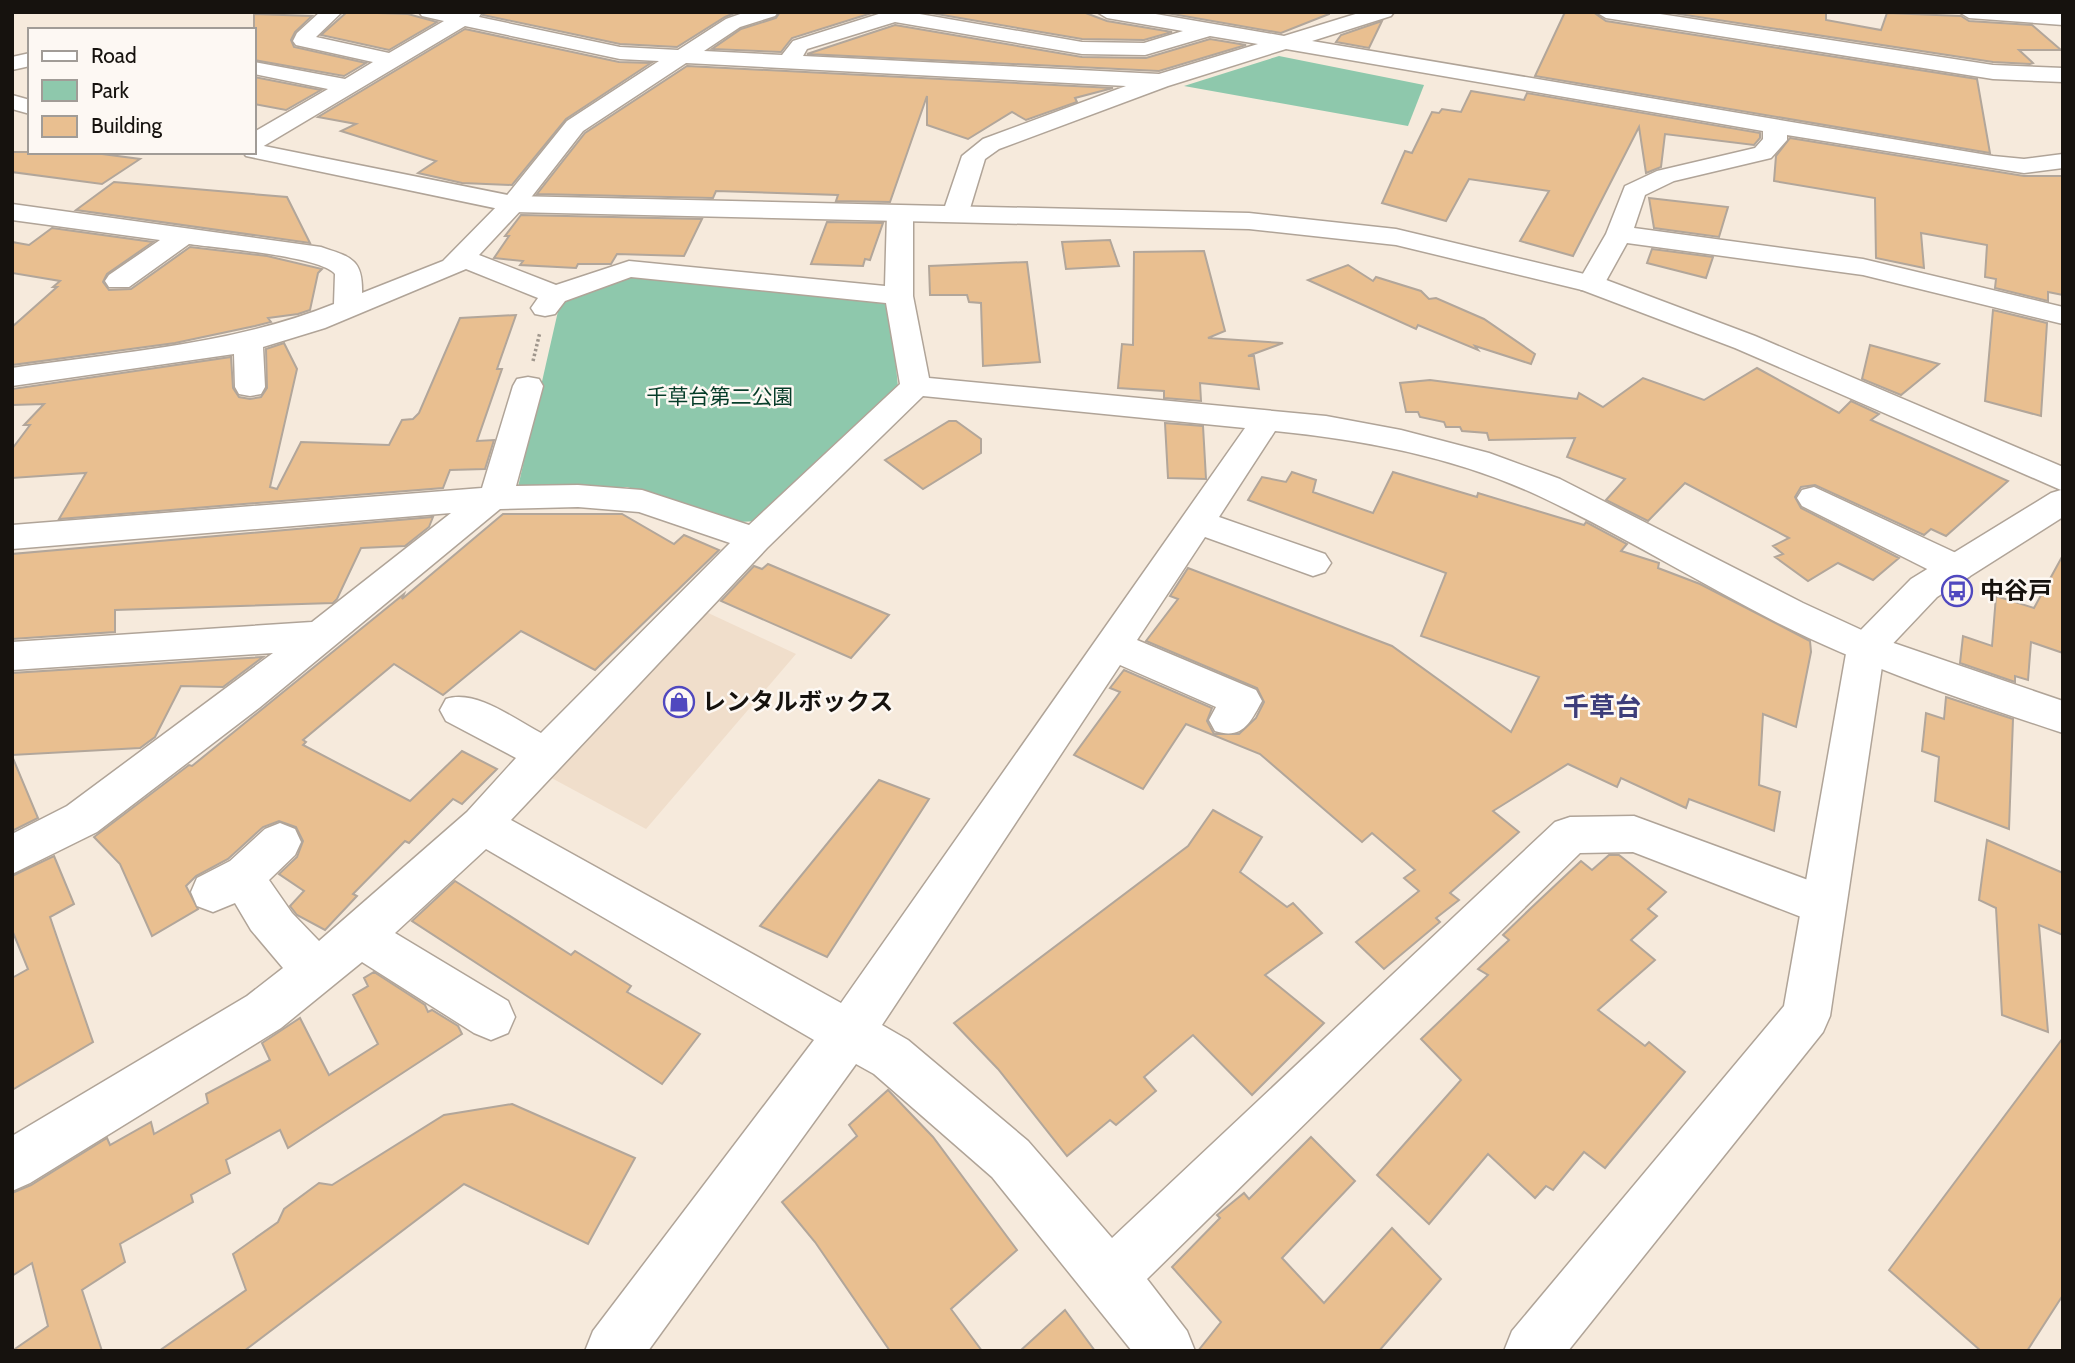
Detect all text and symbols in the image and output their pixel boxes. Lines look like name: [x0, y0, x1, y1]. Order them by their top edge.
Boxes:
legend: [28, 28, 256, 154]
text: Road: [91, 43, 137, 68]
text: Park: [91, 78, 129, 103]
text: Building: [91, 113, 163, 138]
park label: 千草台第二公園: [647, 384, 794, 409]
bus stop icon: 中谷戸: [1940, 574, 1974, 608]
place label: 中谷戸: [1980, 576, 2052, 605]
shop icon: レンタルボックス: [662, 685, 696, 719]
place label: レンタルボックス: [702, 687, 893, 716]
district label: 千草台: [1563, 691, 1641, 723]

